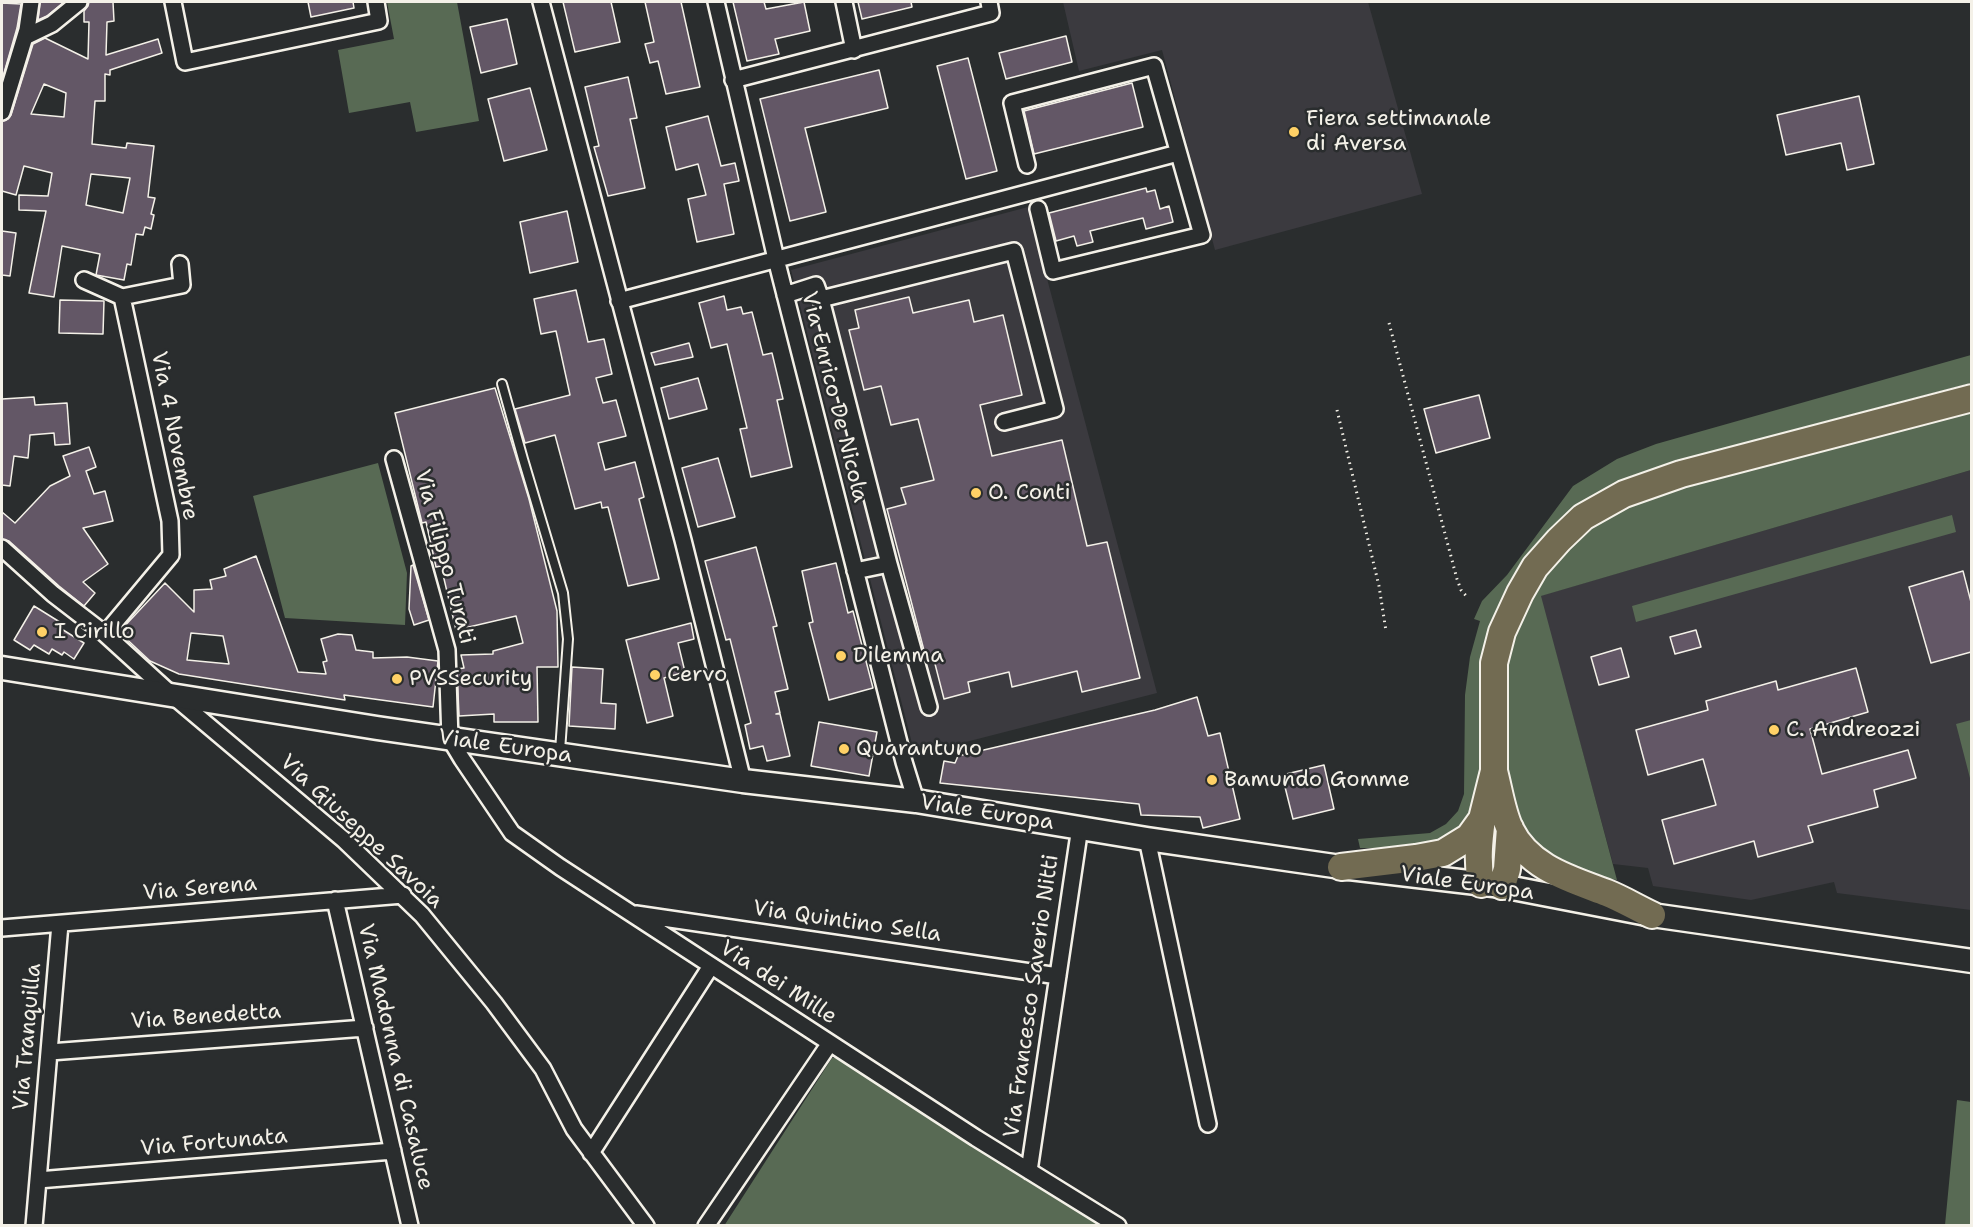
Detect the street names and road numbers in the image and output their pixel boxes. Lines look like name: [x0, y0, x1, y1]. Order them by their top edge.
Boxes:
street label: Via Enrico De Nicola: [795, 289, 873, 505]
street label: Via 4 Novembre: [145, 349, 203, 523]
street label: Via Filippo Turati: [408, 467, 480, 647]
street label: Viale Europa: [436, 725, 574, 769]
street label: Via Giuseppe Savoia: [274, 749, 448, 915]
street label: Viale Europa: [918, 789, 1056, 837]
street label: Via Francesco Saverio Nitti: [999, 853, 1065, 1139]
street label: Viale Europa: [1398, 862, 1536, 906]
street label: Via Serena: [142, 871, 258, 907]
street label: Via Quintino Sella: [751, 896, 943, 948]
street label: Via Madonna di Casaluce: [352, 921, 438, 1193]
street label: Via dei Mille: [715, 935, 841, 1031]
street label: Via Tranquilla: [8, 962, 48, 1112]
street label: Via Benedetta: [130, 999, 282, 1035]
street label: Via Fortunata: [139, 1123, 289, 1163]

